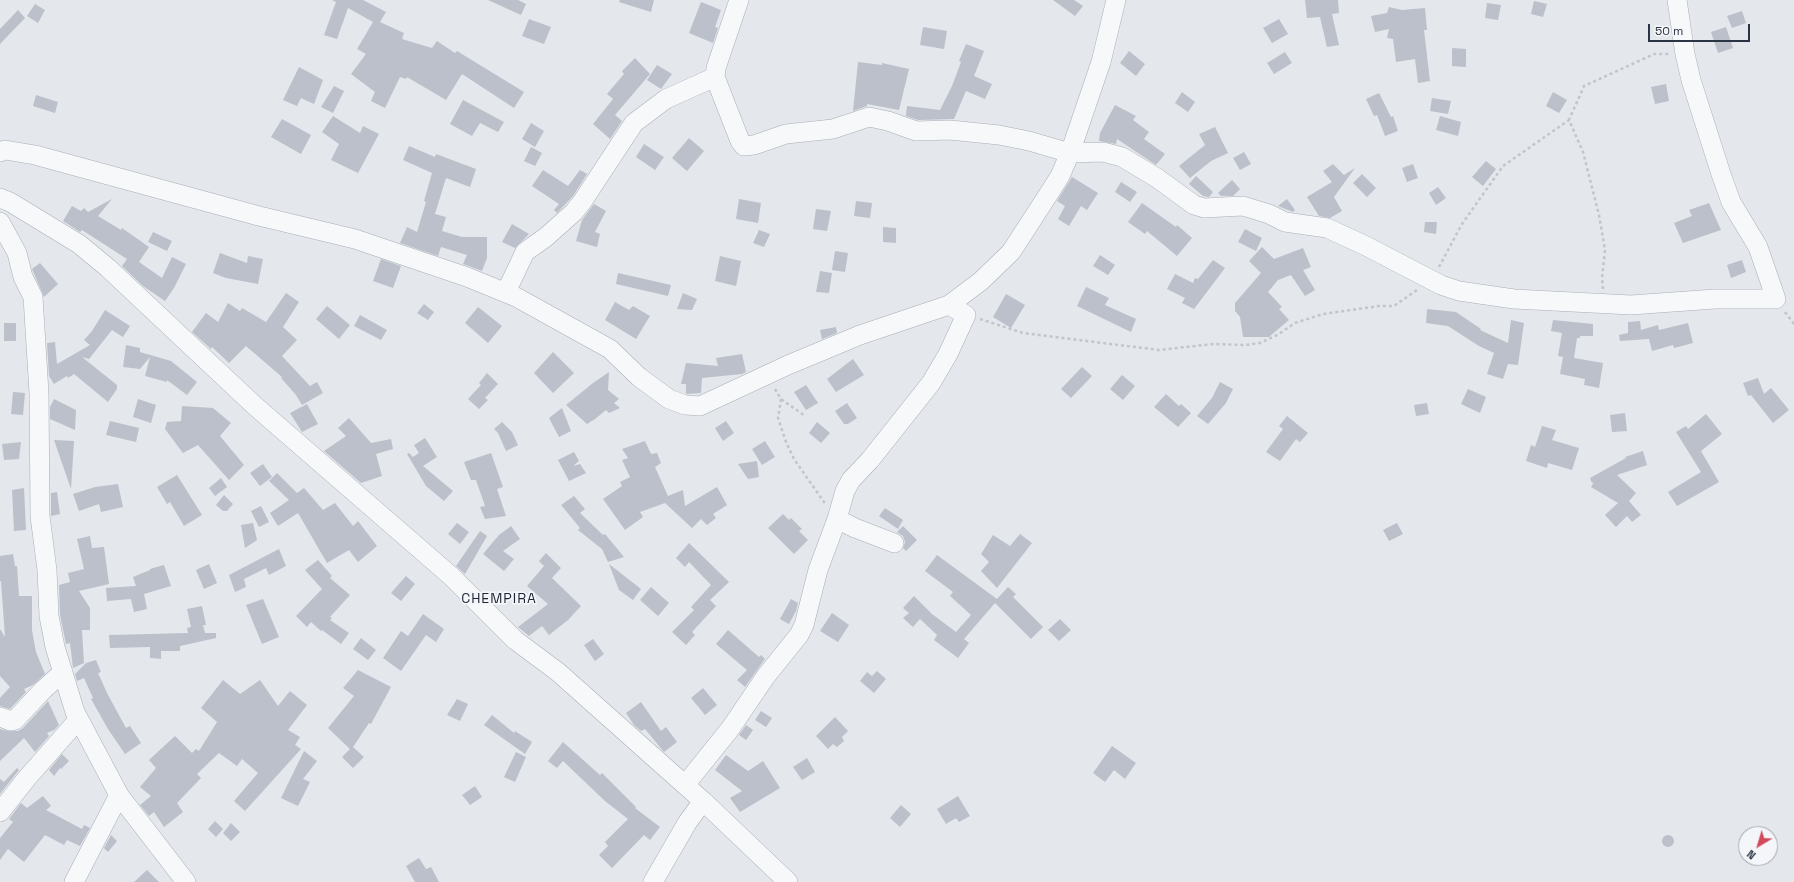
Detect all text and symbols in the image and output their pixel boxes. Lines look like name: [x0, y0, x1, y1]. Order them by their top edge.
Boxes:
scale bar: [1650, 16, 1752, 42]
text: 50 m: [1655, 23, 1683, 39]
district label: CHEMPIRA: [461, 591, 537, 607]
north arrow: [1738, 826, 1778, 866]
text: N: [1744, 847, 1758, 862]

